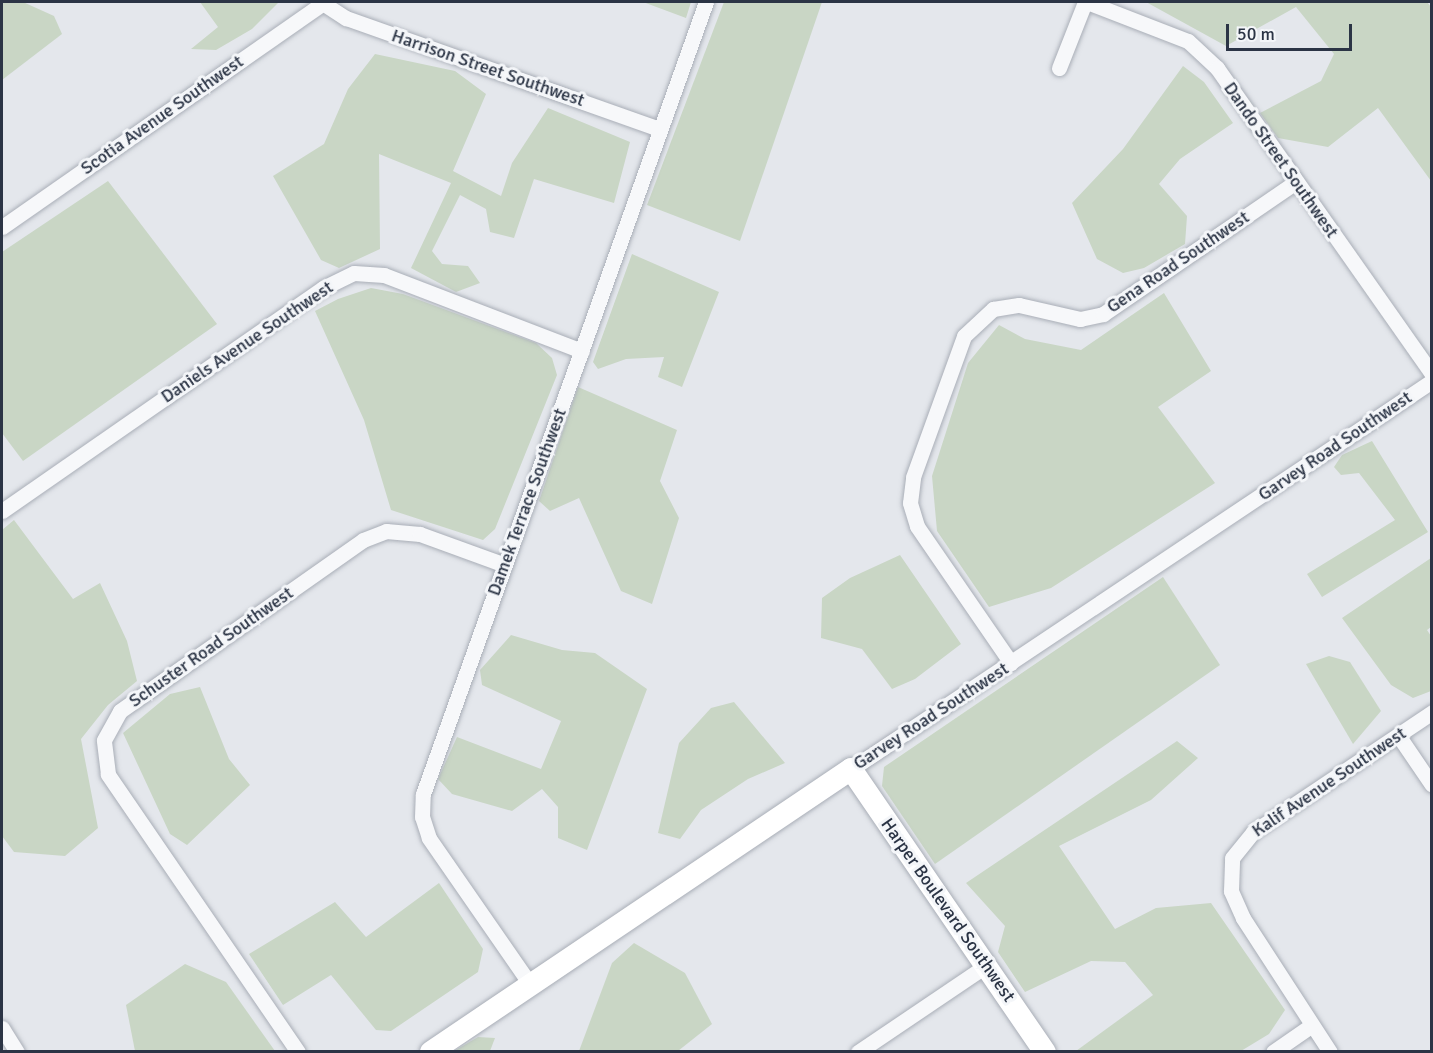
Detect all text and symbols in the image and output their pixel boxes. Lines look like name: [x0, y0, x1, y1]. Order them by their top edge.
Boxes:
scale bar: [1229, 12, 1355, 50]
text: 50 m: [1237, 23, 1275, 45]
street label: Harrison Street Southwest: [389, 25, 587, 111]
street label: Scotia Avenue Southwest: [77, 51, 247, 179]
street label: Dando Street Southwest: [1219, 78, 1343, 242]
street label: Gena Road Southwest: [1103, 206, 1253, 318]
street label: Daniels Avenue Southwest: [157, 276, 337, 408]
street label: Garvey Road Southwest: [1254, 387, 1416, 505]
street label: Damek Terrace Southwest: [483, 405, 571, 599]
street label: Schuster Road Southwest: [125, 582, 297, 712]
street label: Garvey Road Southwest: [849, 658, 1013, 774]
street label: Kalif Avenue Southwest: [1248, 722, 1410, 842]
street label: Harper Boulevard Southwest: [876, 814, 1020, 1006]

